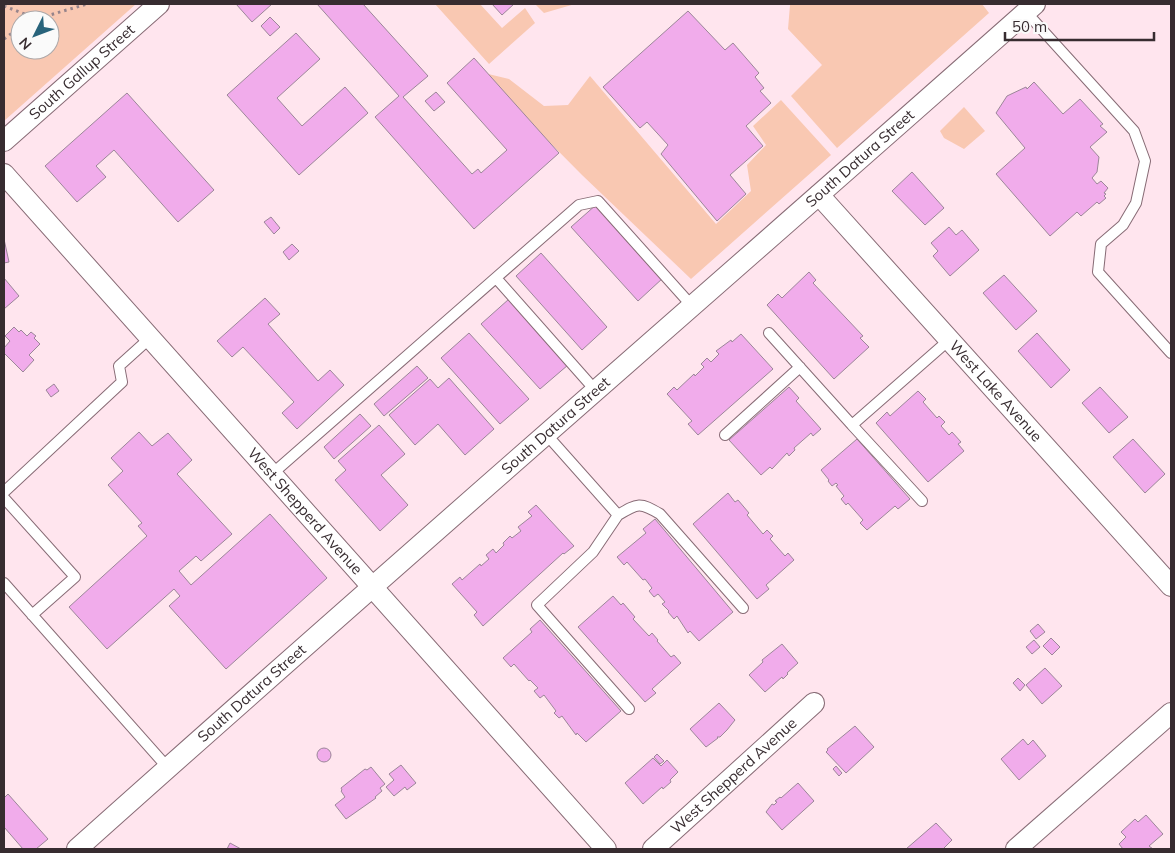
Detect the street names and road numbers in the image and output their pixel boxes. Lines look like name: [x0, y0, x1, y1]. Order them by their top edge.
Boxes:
street label: South Gallup Street: [25, 20, 138, 124]
street label: South Datura Street: [801, 105, 918, 211]
street label: West Lake Avenue: [946, 336, 1046, 445]
street label: South Datura Street: [497, 373, 614, 478]
street label: West Shepperd Avenue: [244, 444, 367, 578]
street label: South Datura Street: [193, 640, 310, 746]
street label: West Shepperd Avenue: [666, 713, 800, 837]

